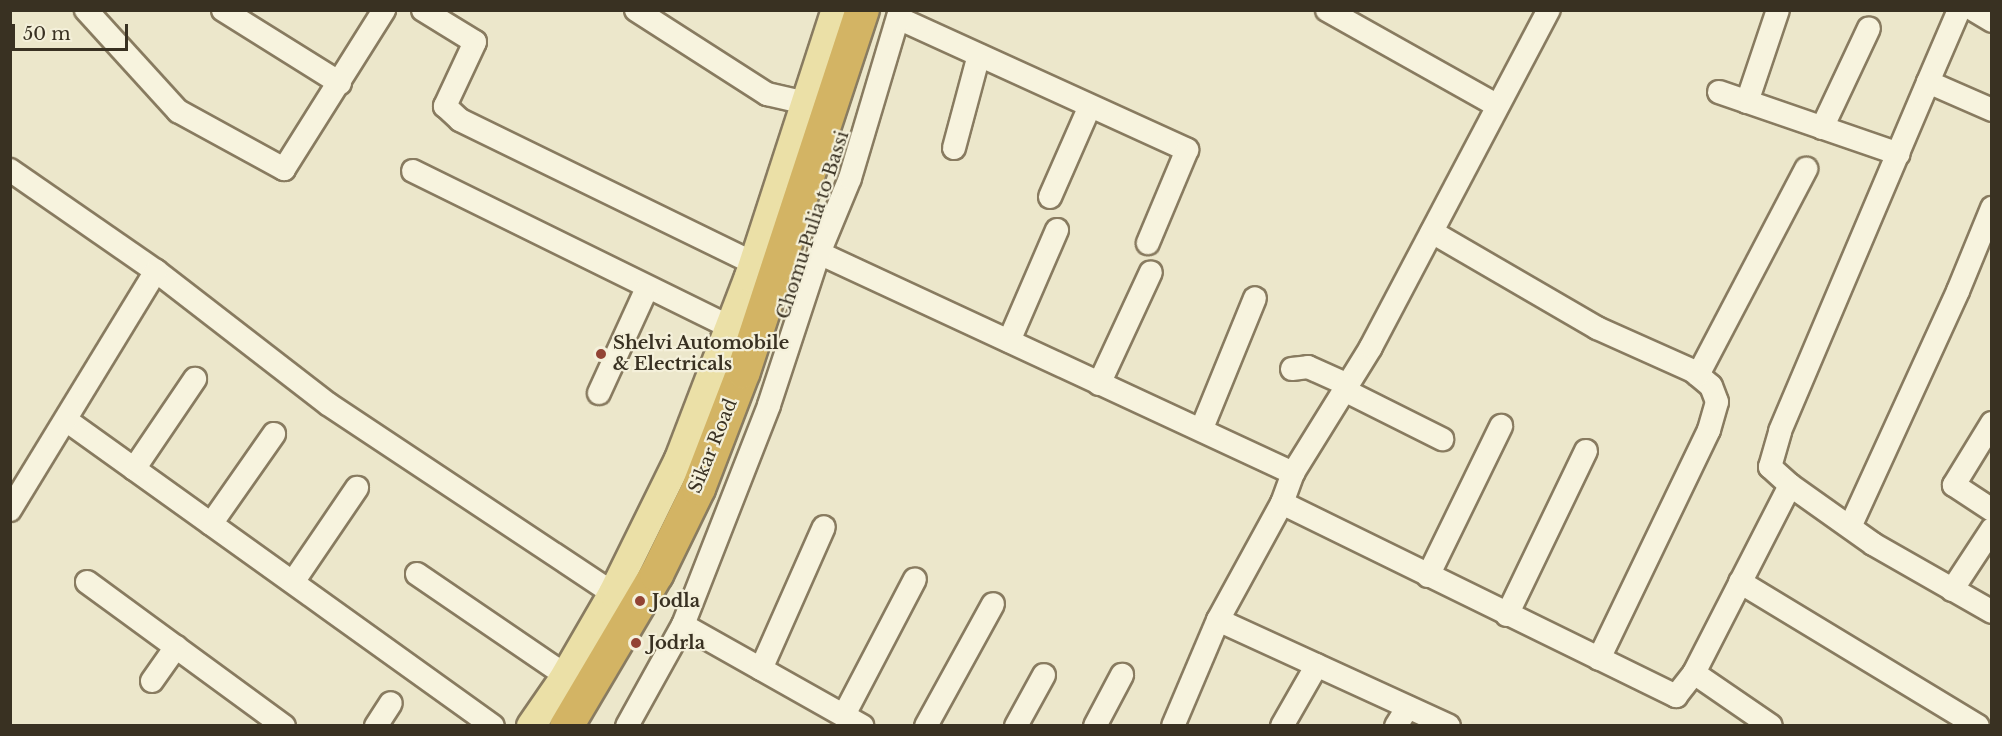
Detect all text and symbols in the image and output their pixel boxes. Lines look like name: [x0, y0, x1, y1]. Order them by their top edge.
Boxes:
scale bar: [15, 12, 130, 50]
text: 50 m: [23, 23, 71, 45]
street label: Chomu Pulia to Bassi: [772, 128, 854, 322]
place label: Shelvi Automobile & Electricals: [613, 333, 790, 376]
marker: Shelvi Automobile & Electricals: [594, 347, 608, 361]
street label: Sikar Road: [684, 395, 742, 497]
place label: Jodla: [652, 590, 700, 612]
marker: Jodla: [633, 594, 647, 608]
place label: Jodrla: [648, 632, 705, 654]
marker: Jodrla: [629, 636, 643, 650]

